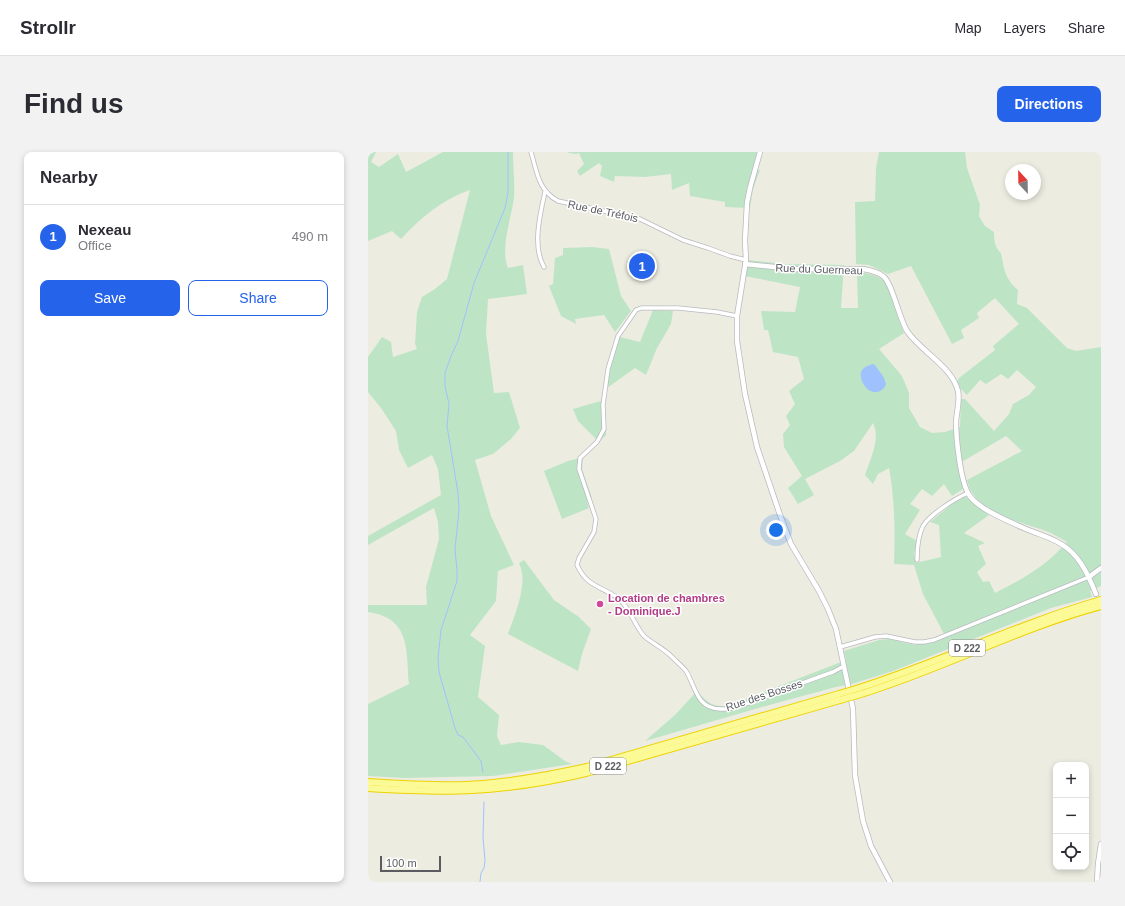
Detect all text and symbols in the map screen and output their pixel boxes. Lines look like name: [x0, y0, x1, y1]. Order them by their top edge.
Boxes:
text: Strollr: [20, 17, 76, 38]
text: Map: [954, 20, 982, 36]
text: Layers: [1004, 20, 1046, 36]
text: Share: [1068, 20, 1105, 36]
button: Directions: [997, 86, 1101, 122]
text: Find us: [24, 88, 124, 119]
north arrow: [1005, 164, 1041, 200]
text: Nearby: [40, 168, 98, 187]
street label: Rue de Tréfois: [567, 198, 640, 224]
text: Nexeau: [78, 221, 131, 238]
text: 1: [49, 229, 57, 244]
text: 490 m: [292, 229, 328, 244]
text: Office: [78, 238, 112, 253]
pin: 1: [629, 251, 655, 281]
street label: Rue du Guerneau: [775, 261, 863, 277]
button: Save: [40, 280, 180, 316]
button: Share: [188, 280, 328, 316]
your location: [766, 520, 786, 540]
place label: Location de chambres - Dominique.J: [608, 592, 725, 617]
marker: Location de chambres - Dominique.J: [595, 599, 605, 609]
road number: D 222: [949, 640, 985, 656]
street label: Rue des Bosses: [724, 677, 804, 713]
road number: D 222: [590, 758, 626, 774]
map controls: [1053, 762, 1089, 870]
button: +: [1053, 762, 1089, 798]
button: −: [1053, 798, 1089, 834]
button: locate: [1053, 834, 1089, 870]
scale bar: [380, 854, 441, 873]
text: 100 m: [386, 857, 417, 869]

